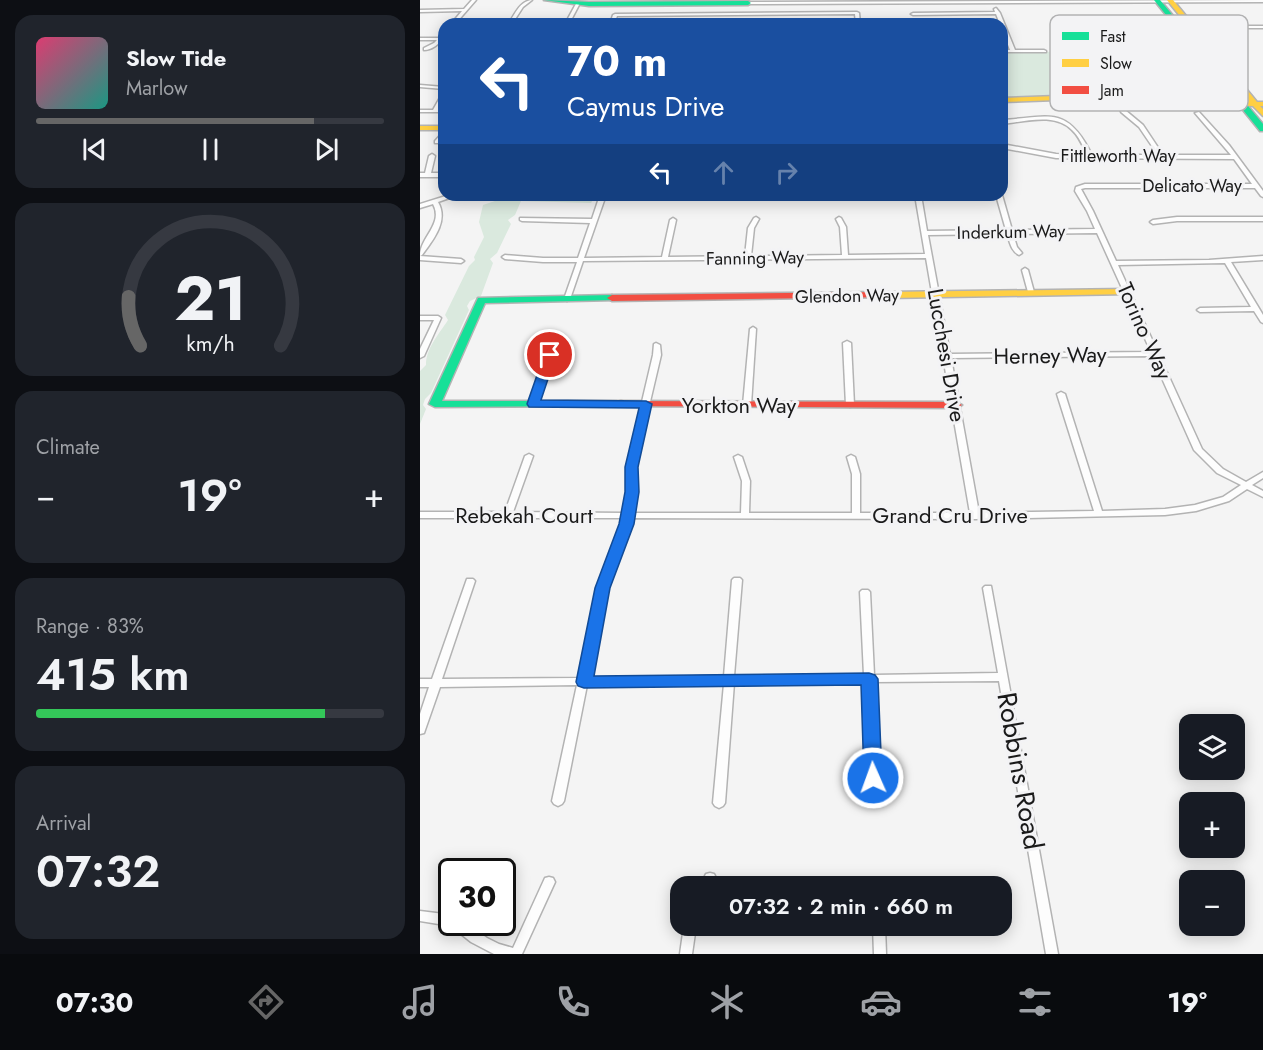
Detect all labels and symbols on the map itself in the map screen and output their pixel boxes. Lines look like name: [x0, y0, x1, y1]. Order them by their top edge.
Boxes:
legend: [1050, 15, 1248, 111]
text: Fast: [1100, 25, 1126, 48]
text: Slow: [1100, 52, 1132, 75]
text: Jam: [1098, 79, 1124, 102]
street label: Fittleworth Way: [1060, 143, 1176, 169]
street label: Delicato Way: [1142, 173, 1242, 199]
street label: Inderkum Way: [956, 218, 1066, 246]
street label: Fanning Way: [706, 244, 804, 272]
street label: Torino Way: [1109, 277, 1181, 385]
street label: Glendon Way: [795, 282, 899, 310]
street label: Lucchesi Drive: [920, 286, 974, 424]
pin: [524, 329, 575, 380]
street label: Herney Way: [993, 338, 1107, 372]
street label: Yorkton Way: [682, 389, 797, 421]
street label: Rebekah Court: [455, 499, 593, 531]
street label: Grand Cru Drive: [872, 499, 1028, 531]
street label: Robbins Road: [987, 689, 1054, 853]
position arrow: [841, 746, 905, 810]
speed limit sign: 30: [438, 858, 516, 936]

